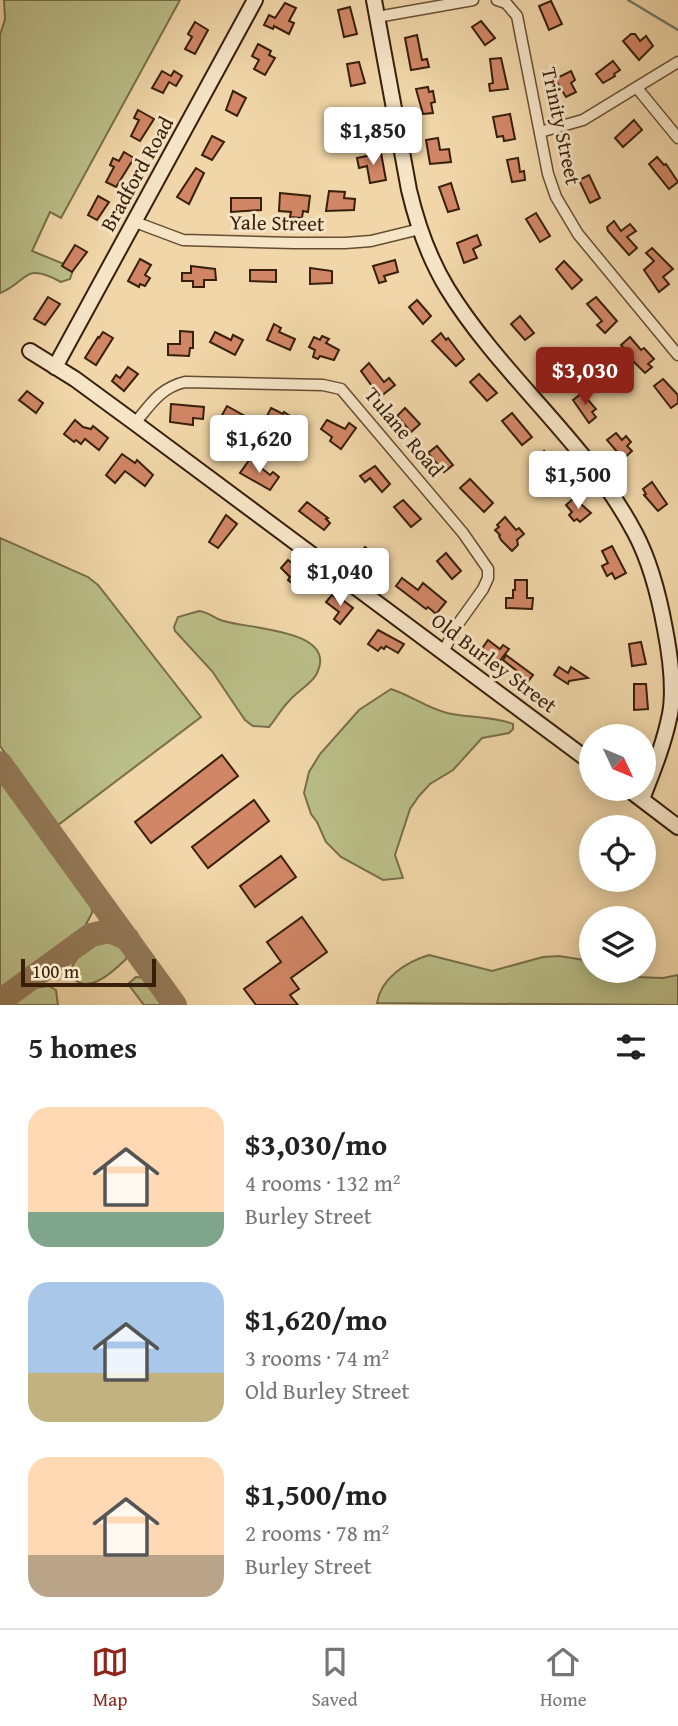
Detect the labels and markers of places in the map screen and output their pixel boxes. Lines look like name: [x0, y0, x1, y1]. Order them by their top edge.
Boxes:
pin: $1,850: [316, 108, 430, 167]
pin: $3,030: [528, 348, 642, 407]
pin: $1,620: [202, 416, 316, 475]
pin: $1,500: [521, 452, 635, 511]
pin: $1,040: [283, 548, 397, 608]

